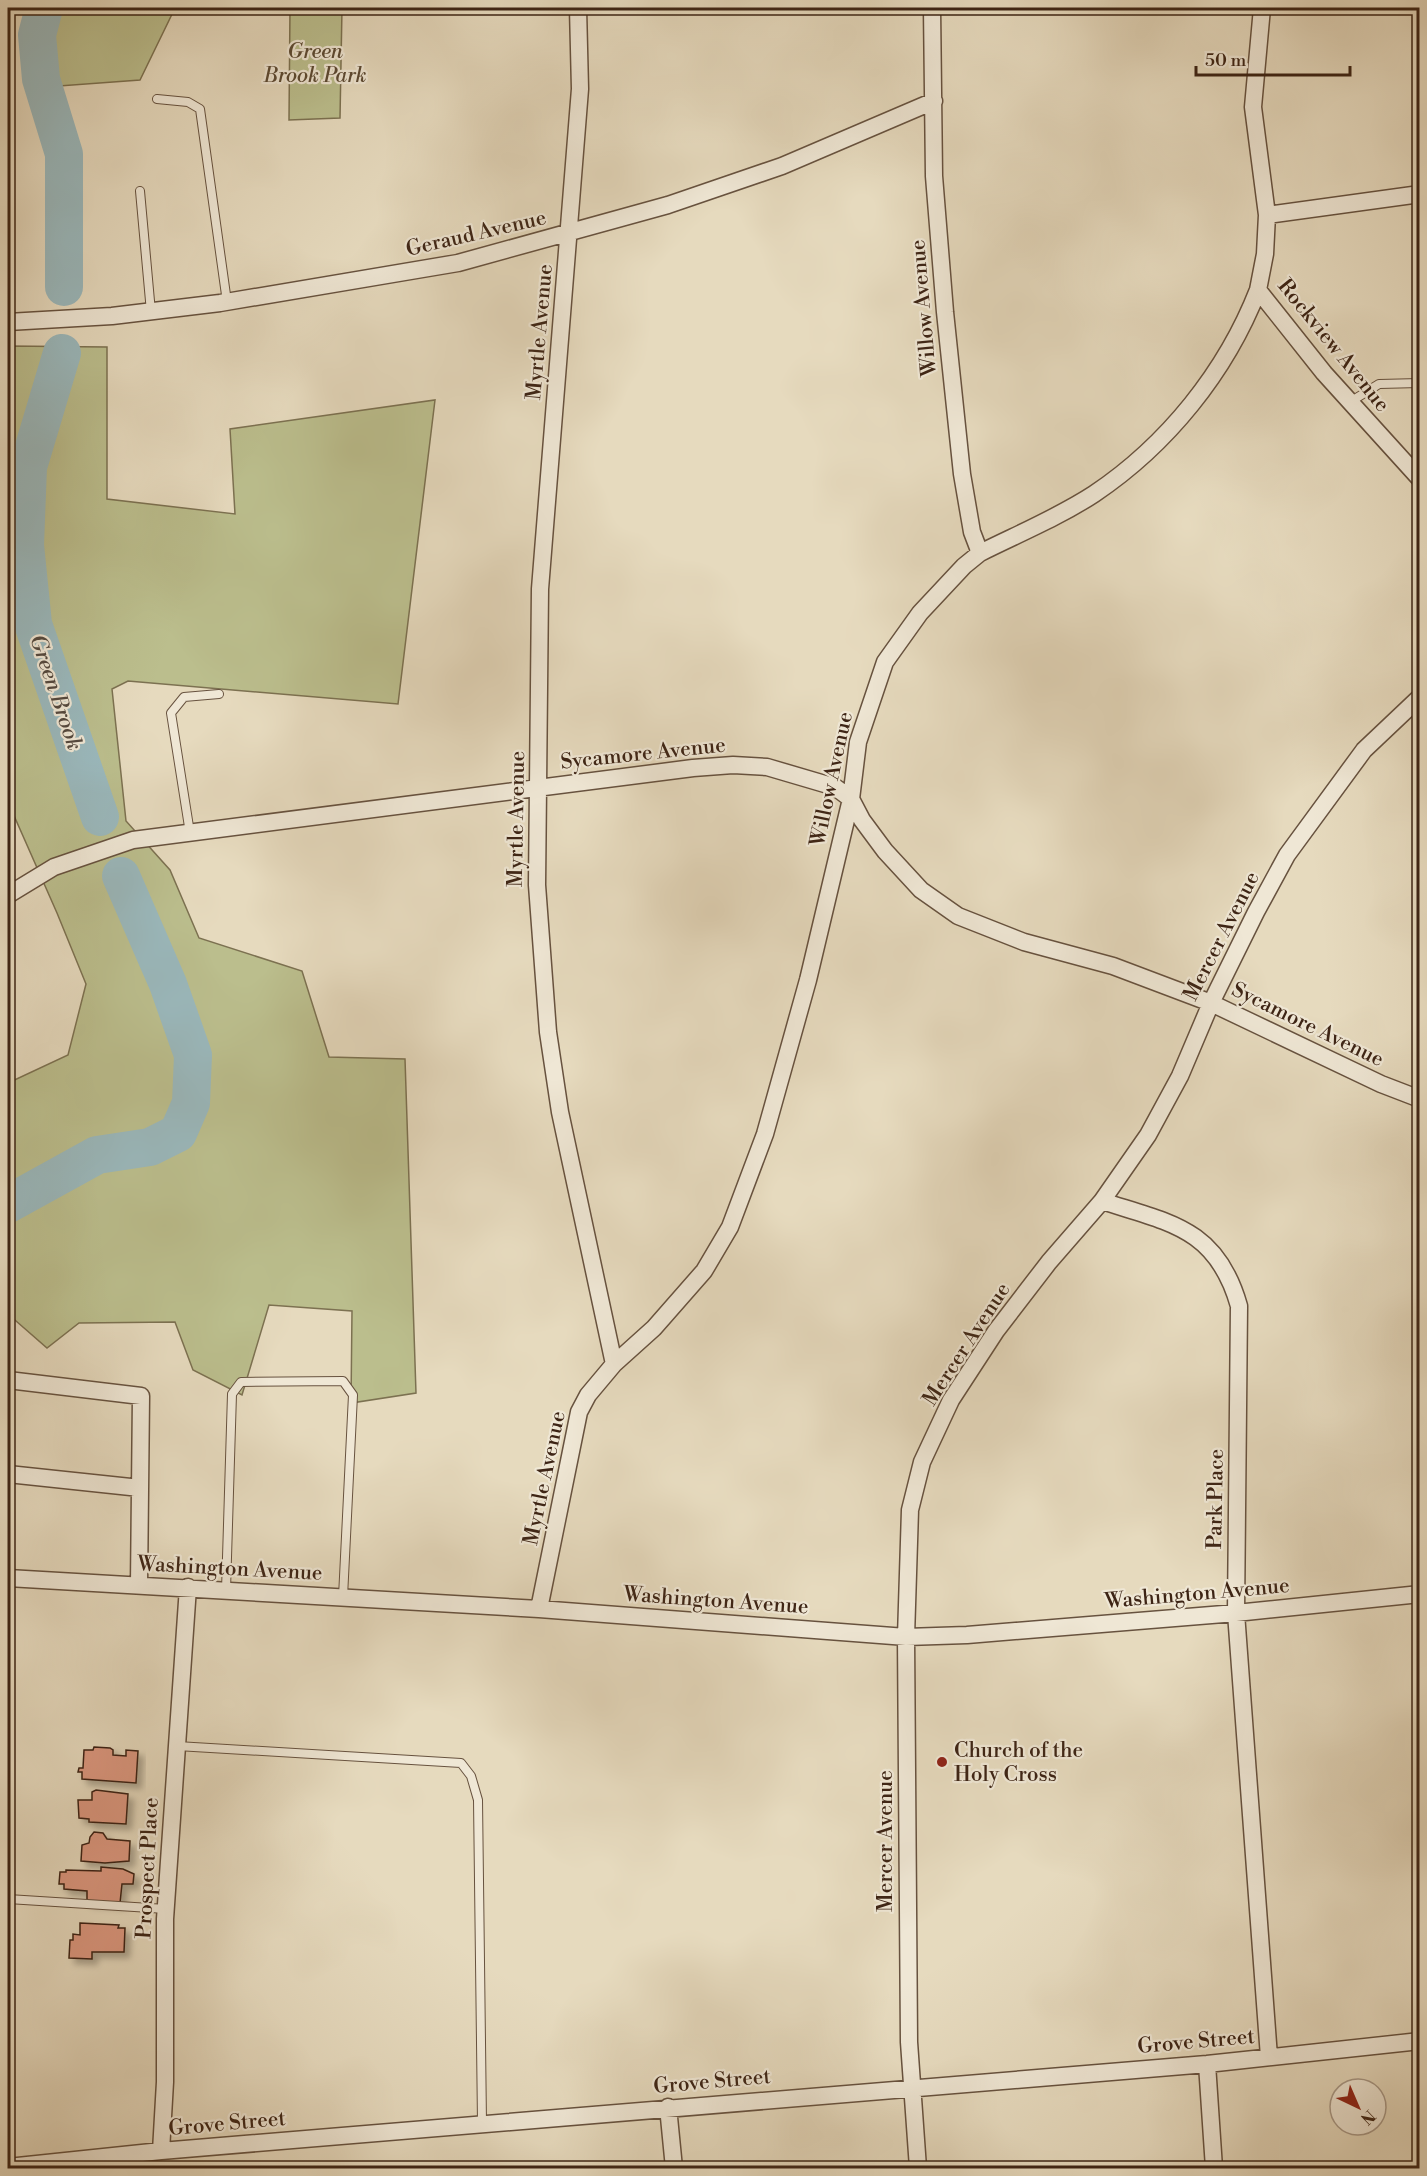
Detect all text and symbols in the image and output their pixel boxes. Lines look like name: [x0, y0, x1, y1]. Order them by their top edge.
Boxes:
park label: Green Brook Park: [263, 39, 366, 89]
scale bar: [1196, 39, 1350, 77]
text: 50 m: [1205, 49, 1247, 72]
street label: Geraud Avenue: [404, 205, 549, 263]
street label: Willow Avenue: [905, 239, 943, 378]
street label: Myrtle Avenue: [521, 263, 559, 401]
street label: Rockview Avenue: [1272, 274, 1395, 417]
water label: Green Brook: [23, 631, 88, 754]
street label: Willow Avenue: [805, 709, 859, 850]
street label: Sycamore Avenue: [559, 732, 727, 776]
street label: Myrtle Avenue: [503, 751, 531, 887]
street label: Mercer Avenue: [1178, 867, 1266, 1006]
street label: Sycamore Avenue: [1227, 977, 1388, 1073]
street label: Mercer Avenue: [917, 1278, 1016, 1411]
street label: Myrtle Avenue: [518, 1409, 572, 1548]
street label: Park Place: [1202, 1449, 1230, 1549]
street label: Washington Avenue: [136, 1551, 323, 1587]
street label: Washington Avenue: [1103, 1573, 1291, 1615]
street label: Washington Avenue: [622, 1581, 809, 1620]
place label: Church of the Holy Cross: [954, 1738, 1083, 1788]
marker: Church of the Holy Cross: [935, 1755, 949, 1769]
street label: Mercer Avenue: [873, 1770, 899, 1912]
street label: Prospect Place: [131, 1797, 165, 1939]
street label: Grove Street: [1136, 2024, 1256, 2060]
street label: Grove Street: [652, 2064, 772, 2100]
north arrow: [1328, 2077, 1388, 2137]
text: N: [1356, 2105, 1379, 2129]
street label: Grove Street: [167, 2106, 287, 2142]

